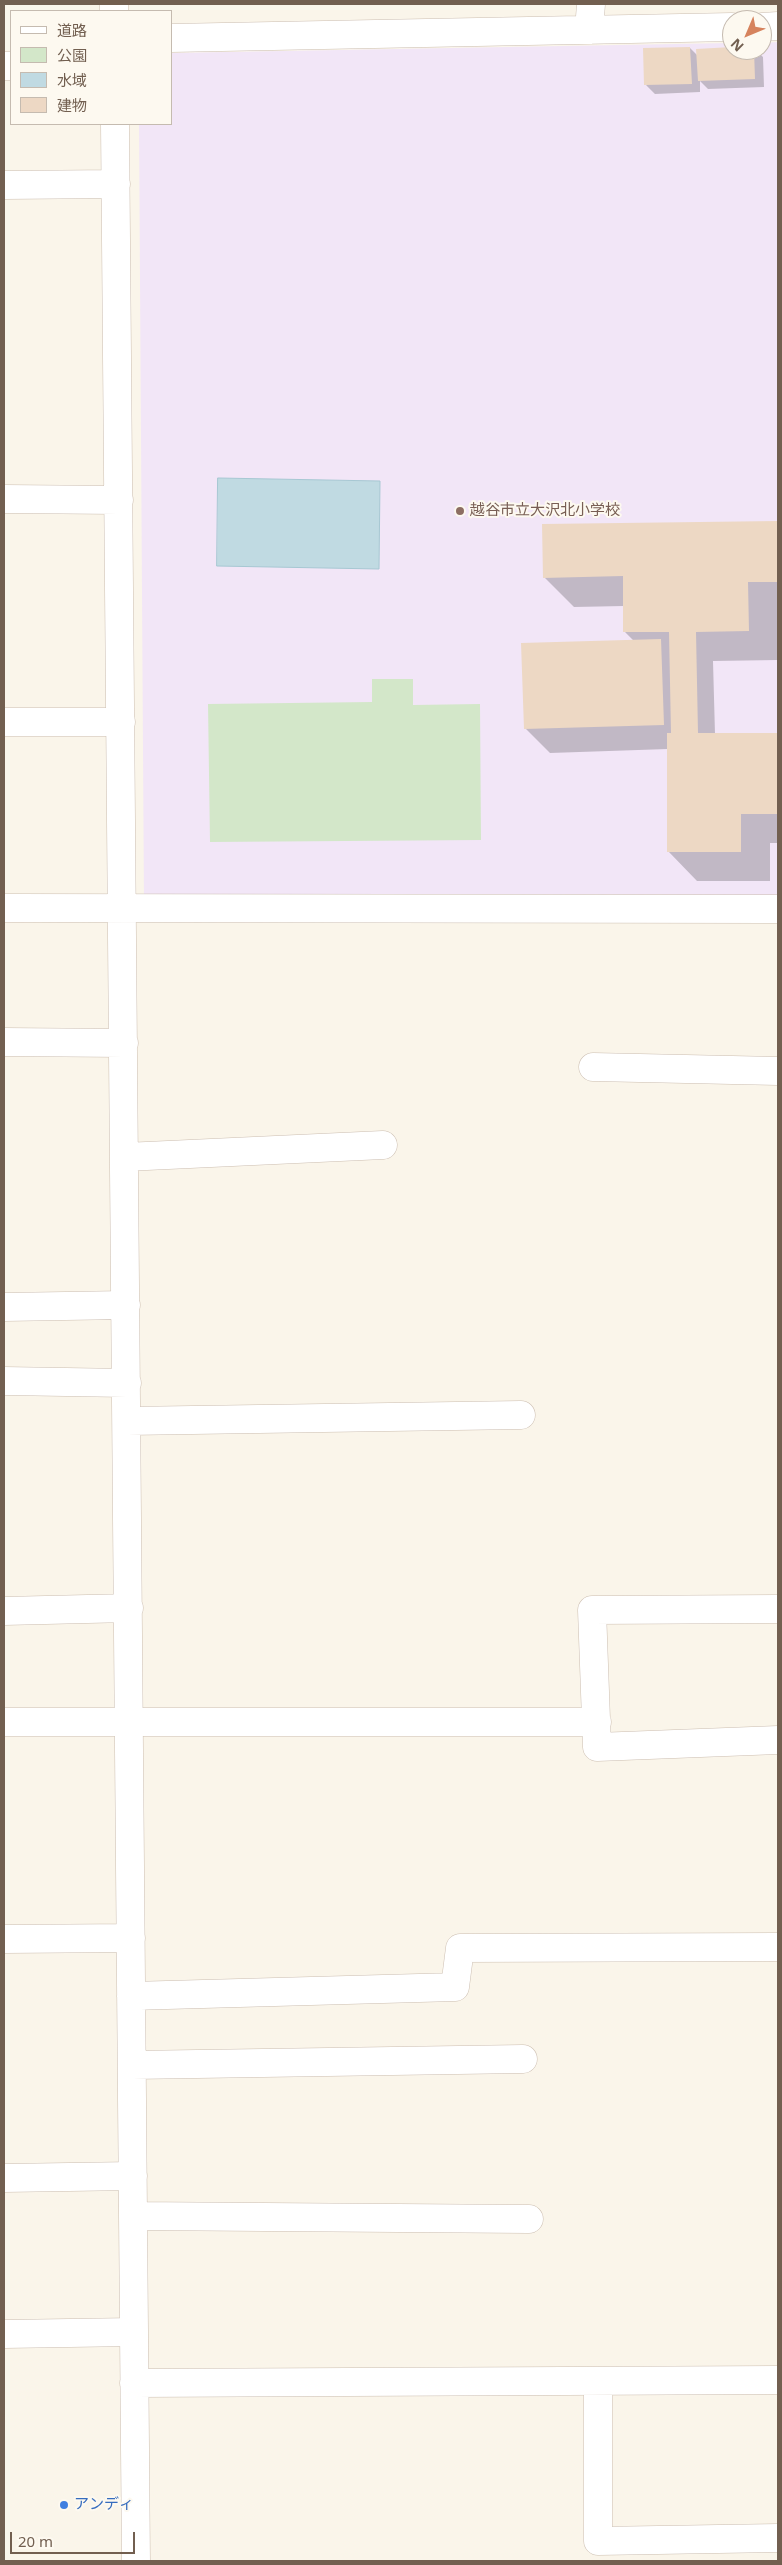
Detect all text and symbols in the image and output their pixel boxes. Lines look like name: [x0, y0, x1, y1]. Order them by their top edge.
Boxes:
legend: [10, 10, 172, 125]
north arrow: [722, 10, 772, 60]
text: 道路: [57, 20, 87, 40]
text: N: [726, 35, 747, 56]
text: 公園: [57, 45, 87, 65]
text: 水域: [57, 70, 87, 90]
text: 建物: [57, 95, 87, 115]
place label: 越谷市立大沢北小学校: [470, 502, 620, 520]
marker: 越谷市立大沢北小学校: [454, 505, 466, 517]
place label: アンディ: [74, 2496, 134, 2514]
marker: アンディ: [58, 2499, 70, 2511]
scale bar: [12, 2522, 138, 2554]
text: 20 m: [18, 2531, 53, 2551]

